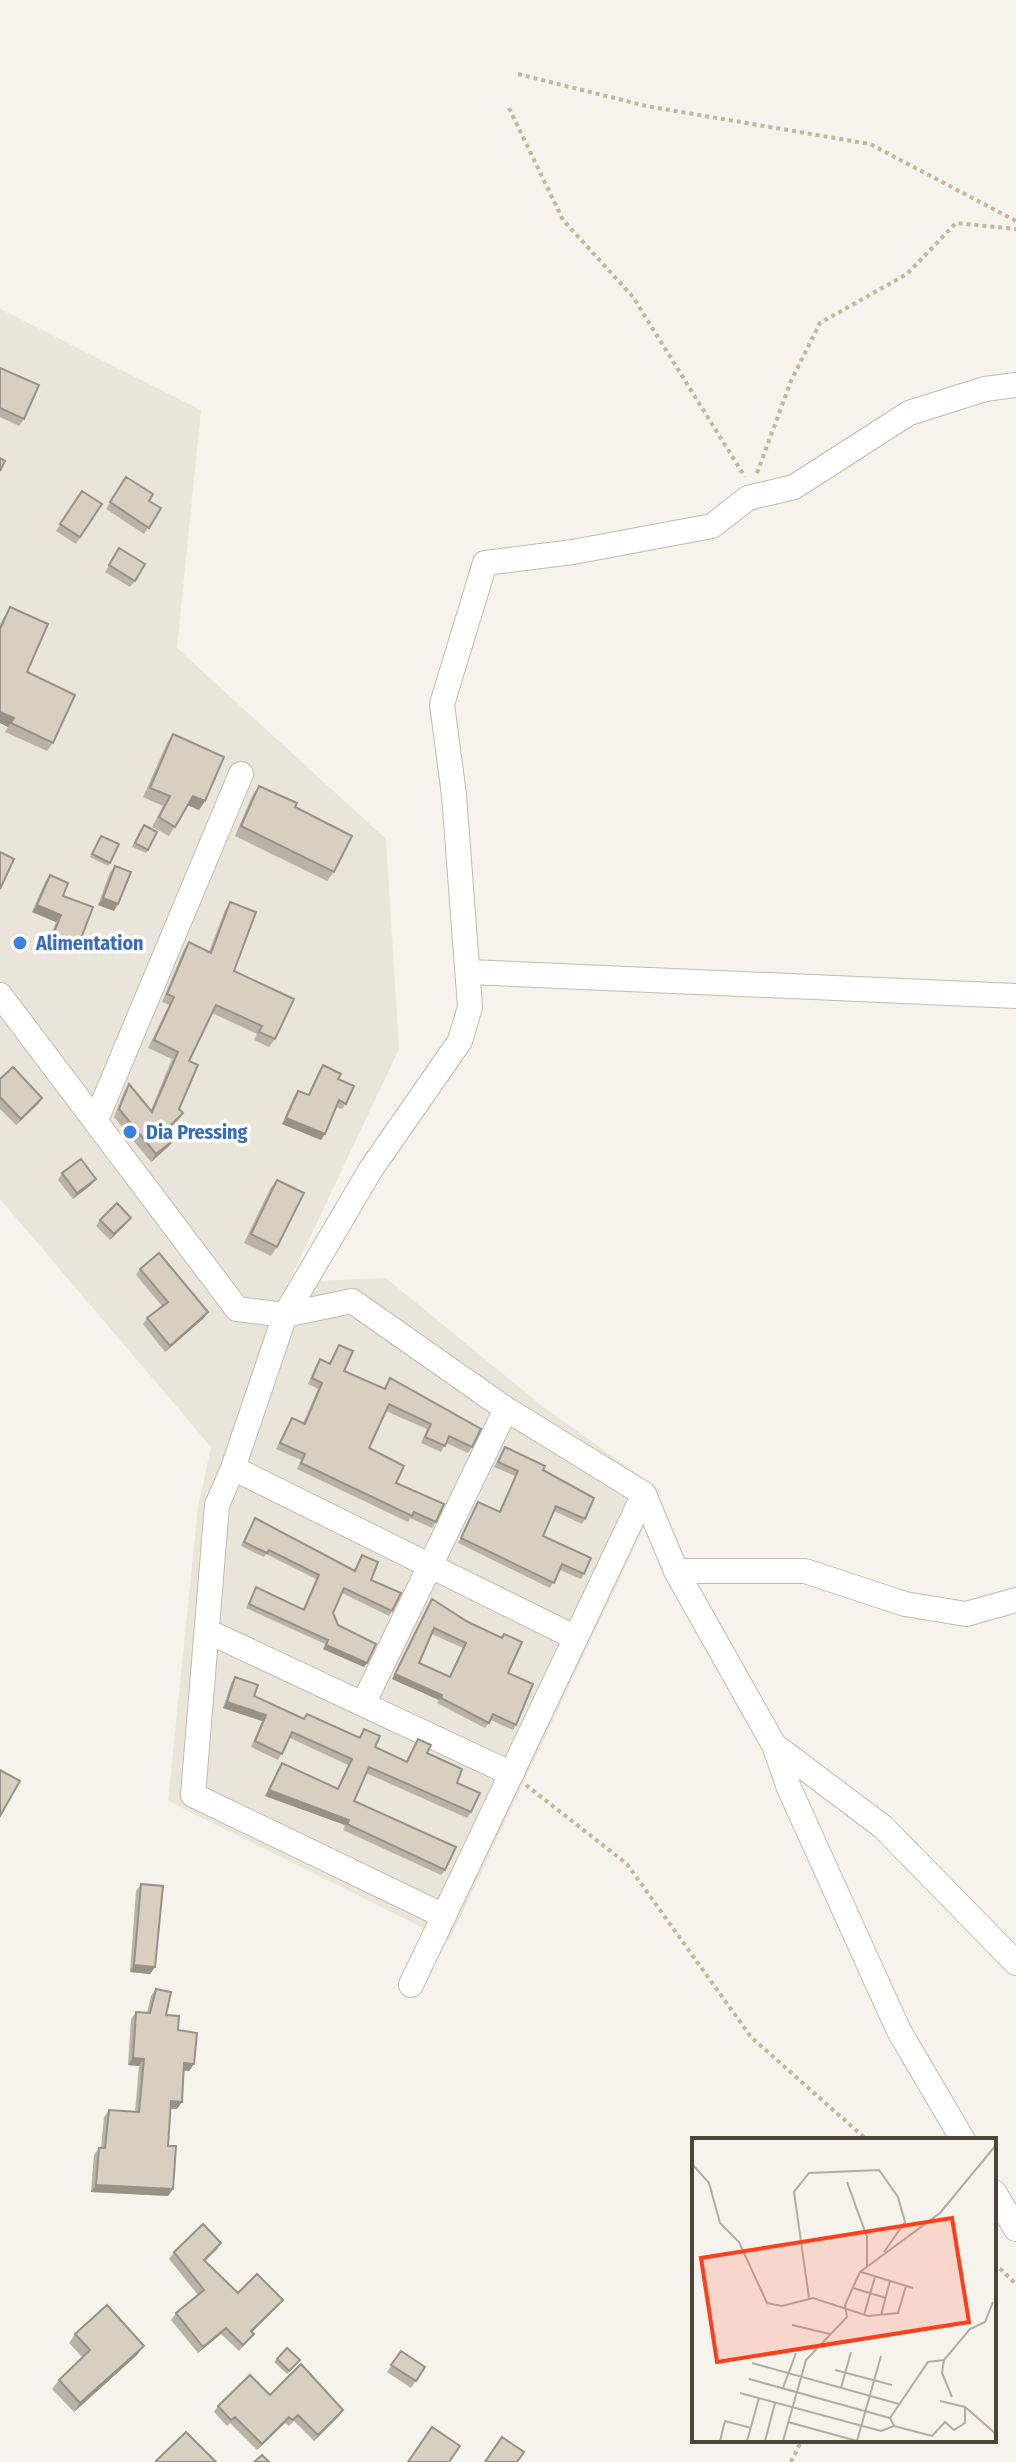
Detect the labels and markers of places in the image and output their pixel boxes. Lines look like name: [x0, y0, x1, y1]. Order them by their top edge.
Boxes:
place label: Alimentation: [35, 931, 144, 955]
marker: Alimentation: [11, 934, 29, 952]
place label: Dia Pressing: [146, 1120, 248, 1144]
marker: Dia Pressing: [121, 1123, 139, 1141]

